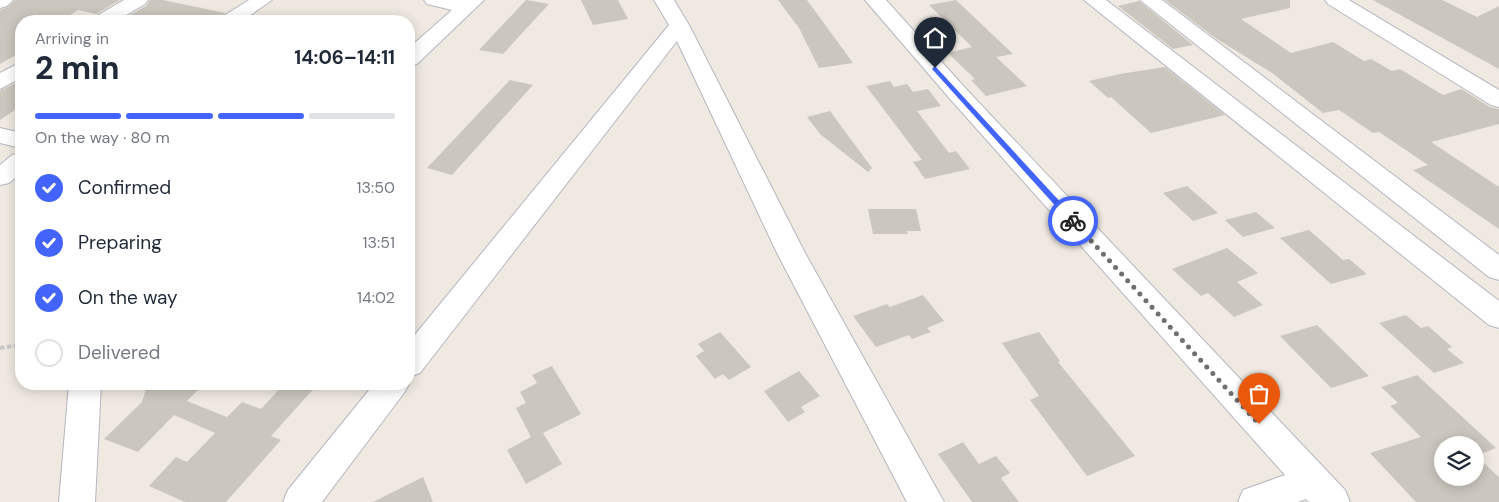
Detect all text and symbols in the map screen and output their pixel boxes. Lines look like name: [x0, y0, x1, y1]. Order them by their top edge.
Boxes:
pin: [914, 17, 956, 68]
icon: home: [921, 24, 949, 52]
text: Arriving in: [35, 28, 109, 49]
text: 14:06–14:11: [294, 45, 395, 70]
text: 2 min: [35, 47, 120, 89]
text: On the way · 80 m: [35, 127, 170, 148]
icon: check: [35, 174, 63, 202]
text: Confirmed: [78, 175, 171, 200]
text: 13:50: [357, 177, 395, 198]
courier: [1048, 196, 1098, 246]
icon: bike: [1059, 207, 1087, 235]
icon: check: [35, 229, 63, 257]
text: Preparing: [78, 230, 162, 255]
text: 13:51: [363, 232, 395, 253]
icon: check: [35, 284, 63, 312]
text: On the way: [78, 285, 178, 310]
text: 14:02: [357, 287, 395, 308]
text: Delivered: [78, 340, 160, 365]
pin: [1238, 373, 1280, 424]
icon: bag: [1245, 380, 1273, 408]
map controls: [1434, 436, 1484, 486]
button: layers: [1434, 436, 1484, 486]

